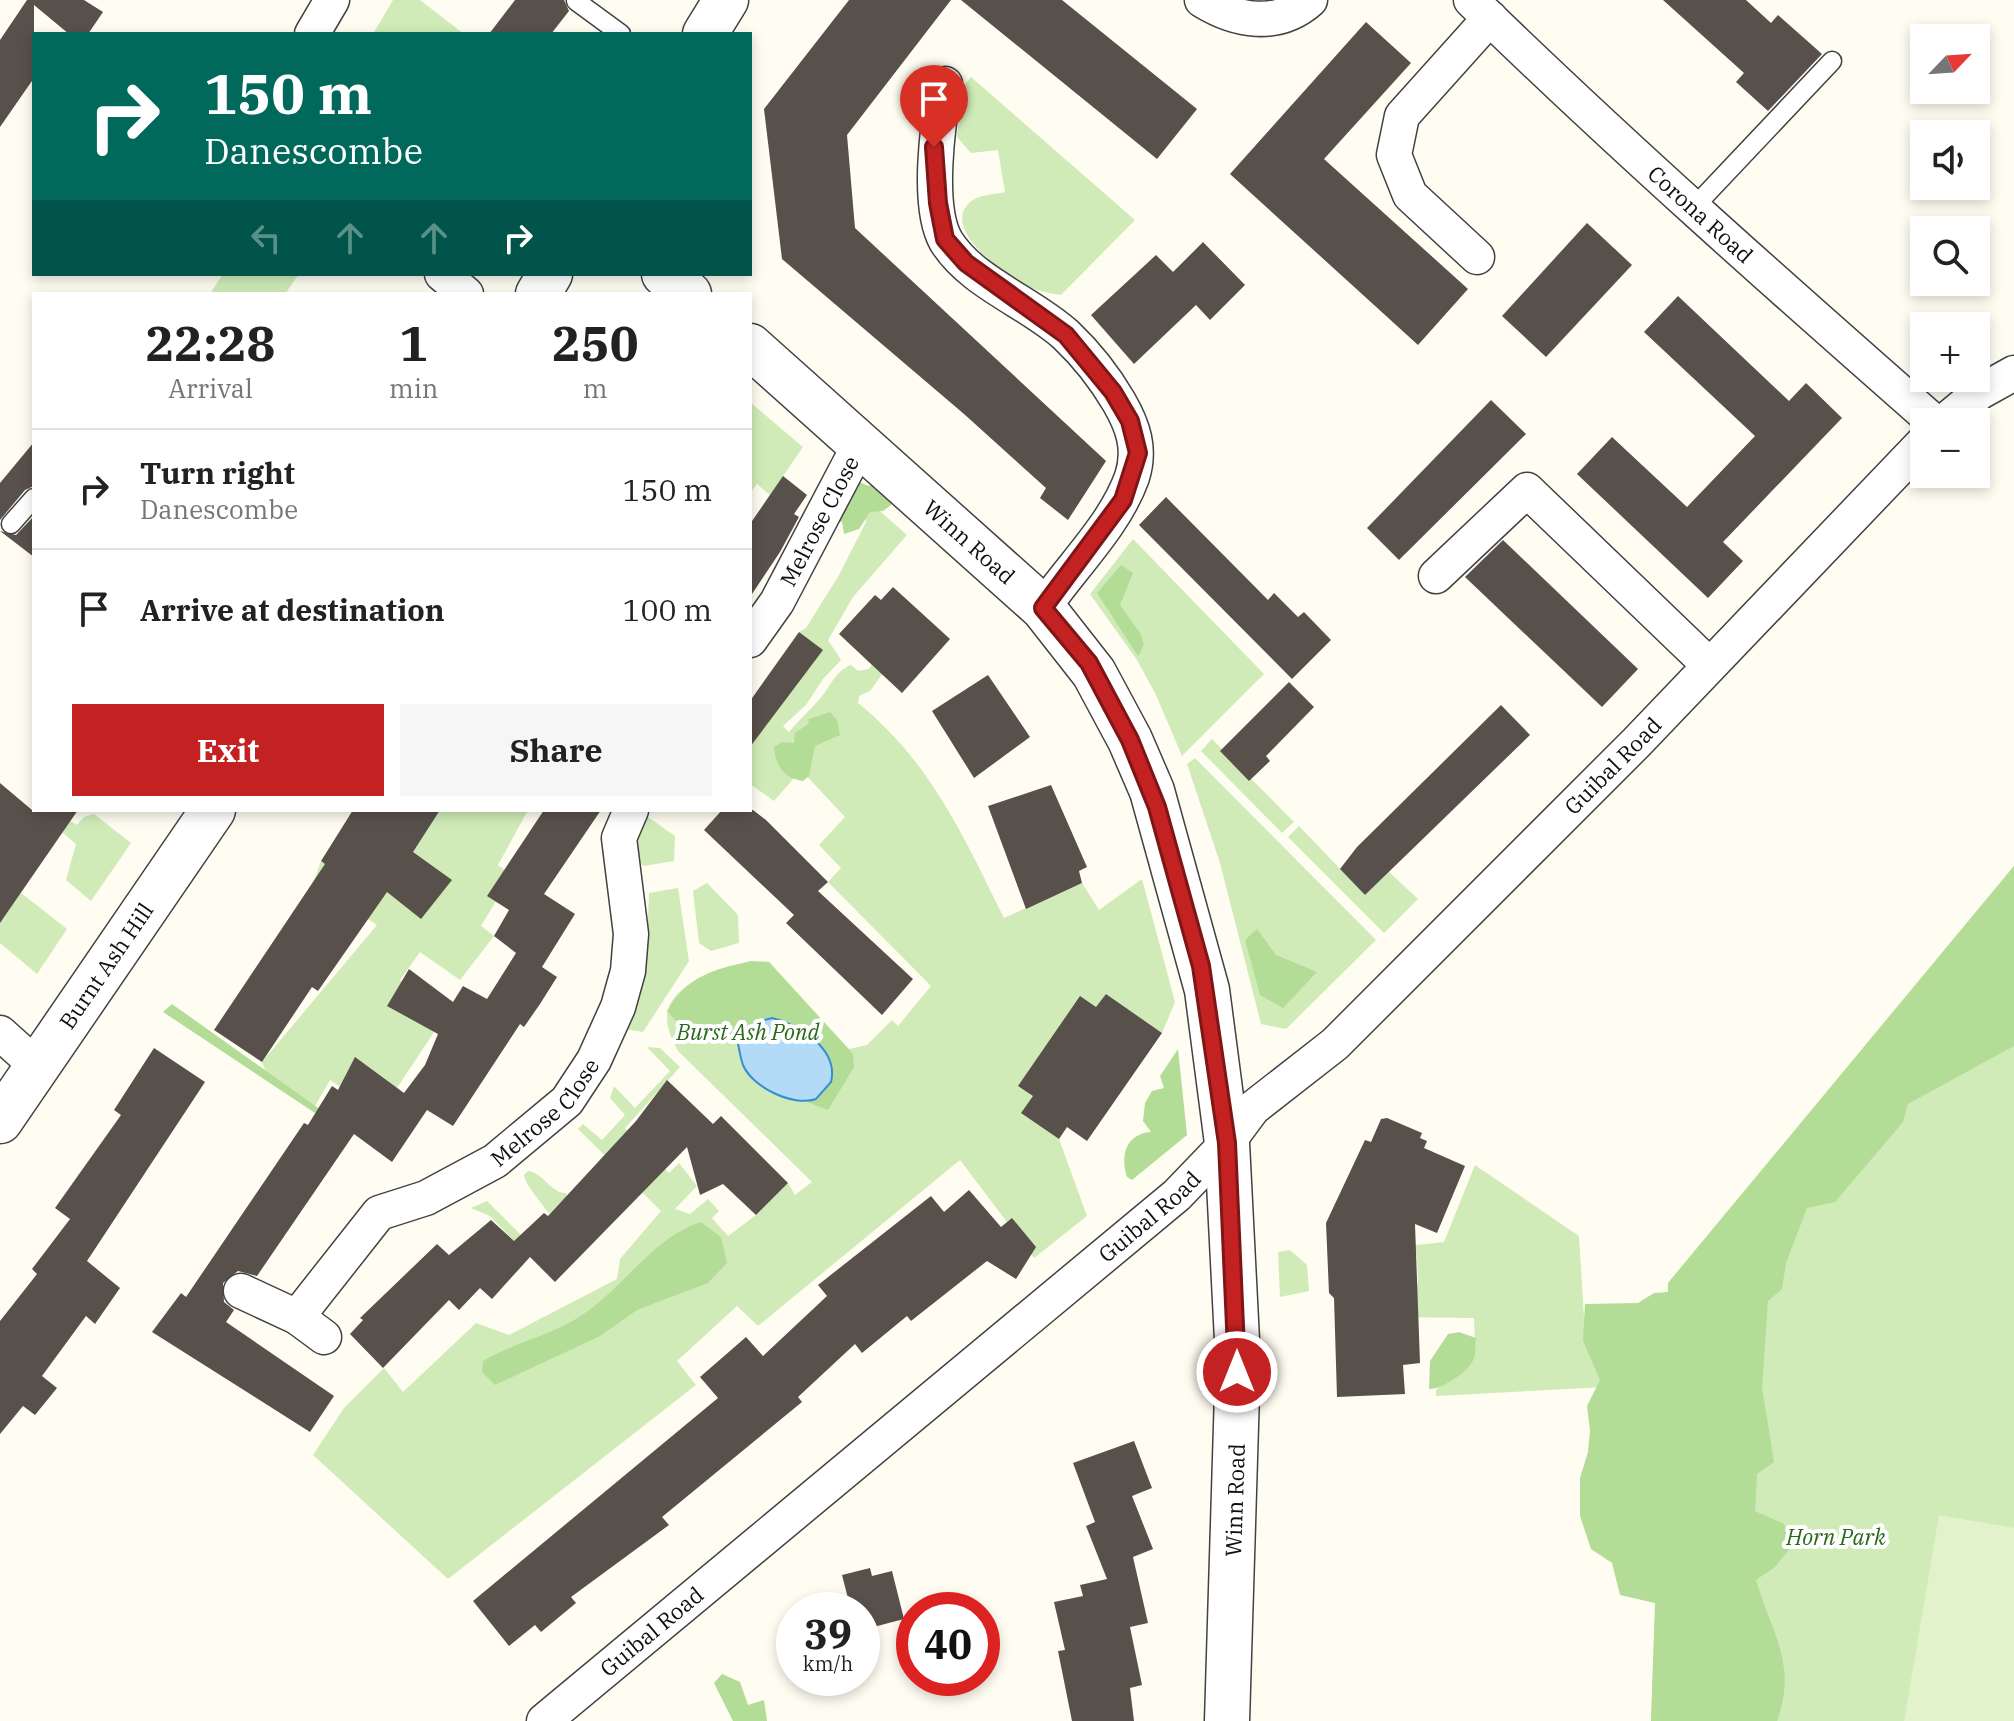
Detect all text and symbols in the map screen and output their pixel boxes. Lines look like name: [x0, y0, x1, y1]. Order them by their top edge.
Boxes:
north arrow: [1910, 24, 1990, 104]
map controls: [1910, 24, 1990, 488]
text: 150 m: [204, 57, 372, 129]
icon: right: [72, 64, 176, 168]
pin: [900, 65, 968, 147]
icon: arrive: [912, 77, 956, 121]
button: sound: [1910, 120, 1990, 200]
text: Danescombe: [204, 127, 423, 174]
street label: Corona Road: [1642, 159, 1760, 269]
icon: left: [244, 216, 288, 260]
icon: ahead: [328, 216, 372, 260]
icon: ahead: [412, 216, 456, 260]
icon: right: [496, 216, 540, 260]
button: search: [1910, 216, 1990, 296]
text: 22:28: [146, 312, 275, 374]
text: 1: [399, 312, 428, 374]
text: 250: [552, 312, 638, 374]
button: +: [1910, 312, 1990, 392]
text: Arrival: [168, 371, 253, 405]
text: min: [389, 371, 438, 405]
text: m: [583, 371, 608, 405]
button: −: [1910, 408, 1990, 488]
street label: Melrose Close: [773, 451, 865, 591]
text: Turn right: [140, 453, 295, 492]
icon: right: [72, 467, 116, 511]
text: 150 m: [622, 470, 712, 509]
text: Danescombe: [140, 492, 298, 526]
street label: Winn Road: [917, 493, 1022, 590]
icon: arrive: [72, 587, 116, 631]
text: Arrive at destination: [140, 590, 445, 629]
text: 100 m: [622, 590, 712, 629]
button: Exit: [72, 704, 384, 796]
button: Share: [400, 704, 712, 796]
street label: Guibal Road: [1558, 711, 1667, 820]
street label: Burnt Ash Hill: [52, 897, 159, 1034]
park label: Burst Ash Pond: [676, 1017, 820, 1046]
street label: Melrose Close: [484, 1053, 605, 1173]
street label: Guibal Road: [1092, 1164, 1207, 1268]
position arrow: [1195, 1330, 1279, 1414]
street label: Winn Road: [1218, 1443, 1251, 1557]
park label: Horn Park: [1785, 1522, 1886, 1551]
street label: Guibal Road: [594, 1580, 709, 1683]
speed limit sign: 40: [896, 1592, 1000, 1696]
text: 39: [804, 1608, 852, 1660]
text: km/h: [803, 1650, 853, 1677]

